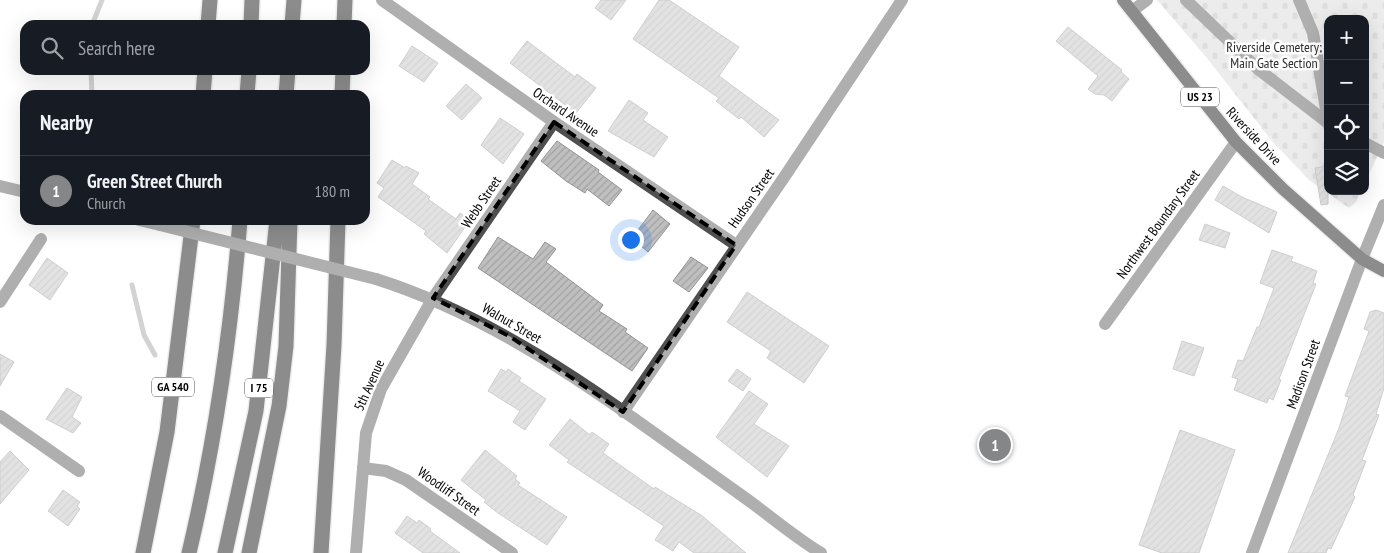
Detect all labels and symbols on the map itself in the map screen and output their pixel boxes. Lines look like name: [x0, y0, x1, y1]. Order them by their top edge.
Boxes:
park label: Riverside Cemetery: Main Gate Section: [1226, 38, 1322, 72]
street label: Orchard Avenue: [529, 83, 603, 141]
road number: US 23: [1181, 88, 1219, 106]
street label: Riverside Drive: [1223, 103, 1286, 169]
street label: Hudson Street: [724, 165, 778, 231]
street label: Northwest Boundary Street: [1112, 166, 1204, 282]
street label: Webb Street: [457, 172, 505, 231]
your location: [618, 227, 644, 253]
street label: Walnut Street: [479, 299, 545, 347]
street label: Madison Street: [1282, 337, 1324, 411]
street label: 5th Avenue: [350, 356, 388, 413]
road number: GA 540: [152, 378, 194, 397]
road number: I 75: [245, 378, 273, 398]
pin: 1: [979, 426, 1011, 464]
street label: Woodliff Street: [414, 463, 484, 519]

